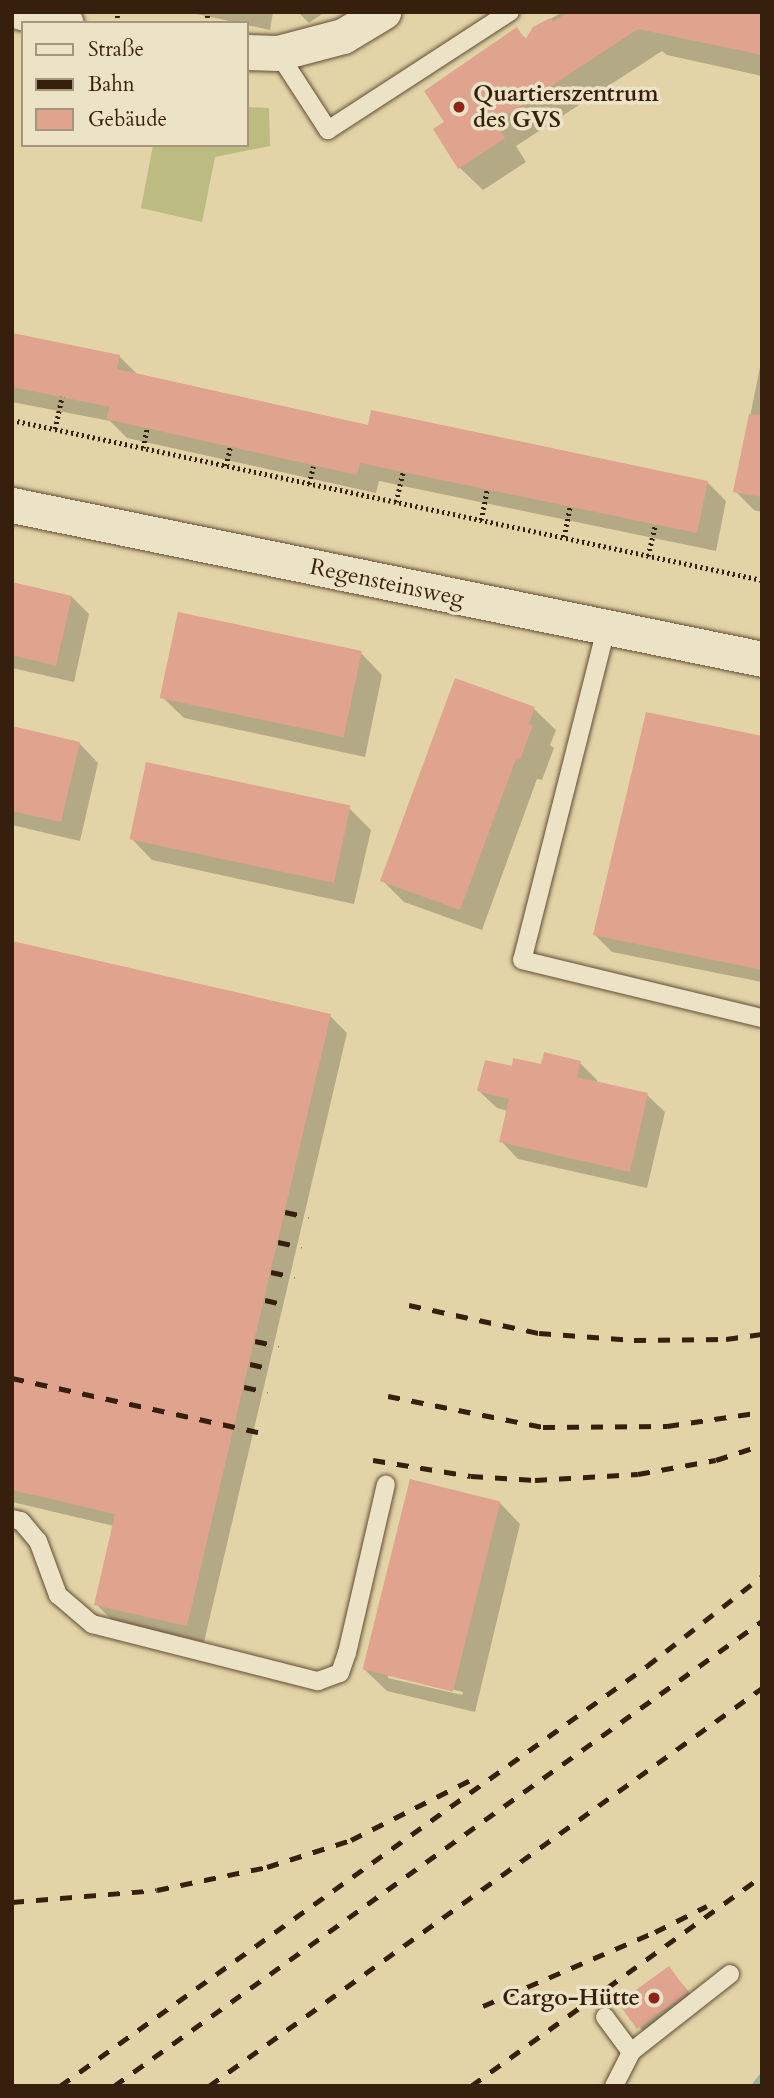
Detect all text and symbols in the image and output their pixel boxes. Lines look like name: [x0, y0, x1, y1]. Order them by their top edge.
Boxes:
legend: [21, 21, 248, 147]
text: Straße: [88, 35, 144, 64]
text: Bahn: [88, 70, 135, 99]
place label: Quartierszentrum des GVS: [473, 80, 659, 134]
marker: Quartierszentrum des GVS: [451, 99, 467, 115]
text: Gebäude: [88, 105, 167, 134]
street label: Regensteinsweg: [307, 553, 467, 613]
place label: Cargo-Hütte: [502, 1984, 640, 2012]
marker: Cargo-Hütte: [646, 1990, 662, 2006]

